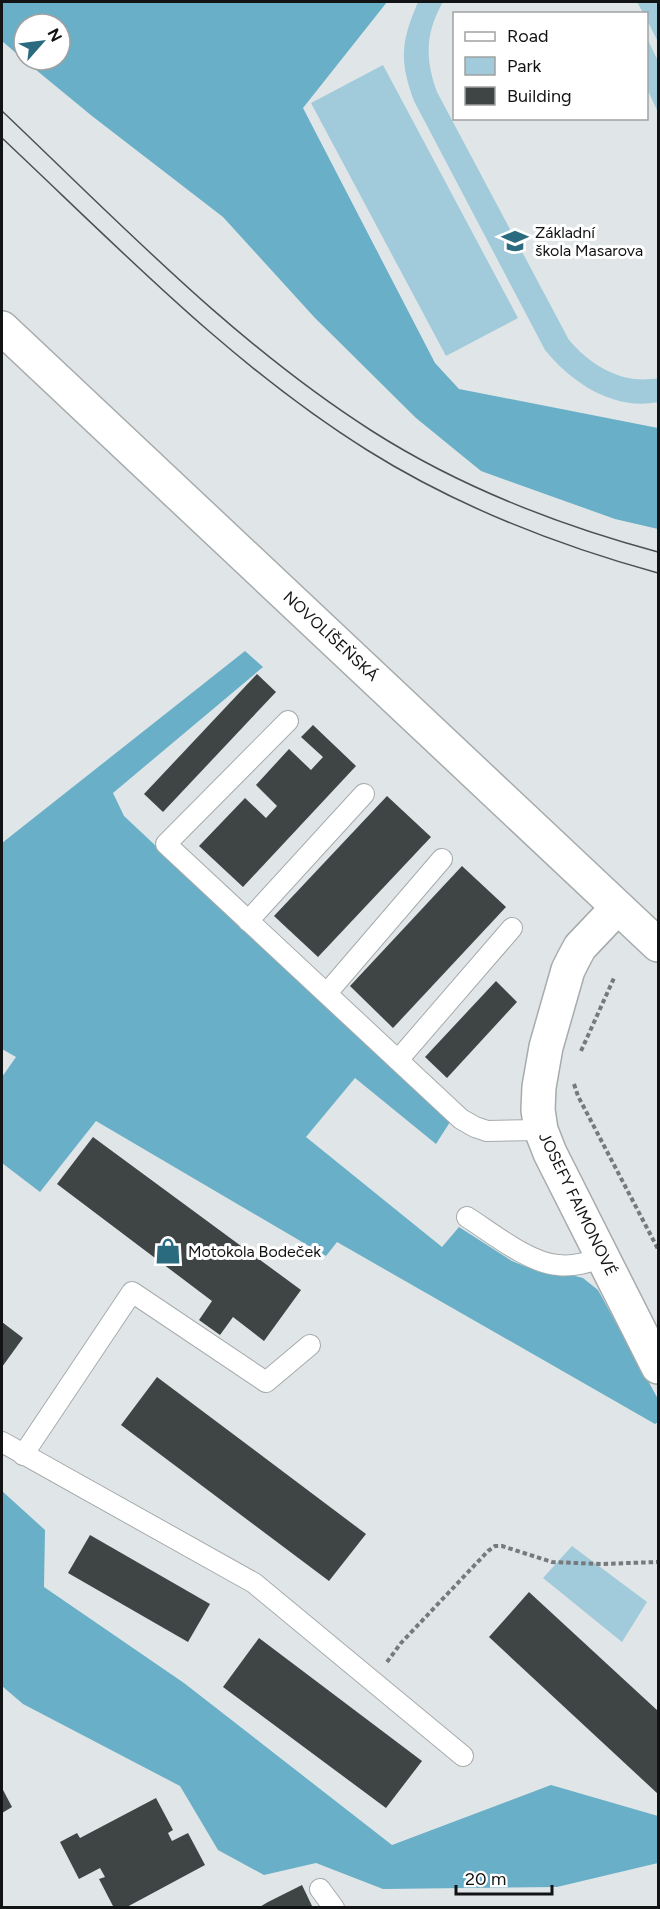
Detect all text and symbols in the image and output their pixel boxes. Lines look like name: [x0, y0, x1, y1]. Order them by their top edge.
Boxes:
north arrow: [12, 12, 72, 72]
legend: [453, 12, 648, 120]
text: N: [44, 25, 66, 45]
text: Road: [507, 25, 548, 47]
text: Park: [507, 55, 542, 77]
text: Building: [507, 85, 572, 107]
place label: Základní škola Masarova: [535, 223, 643, 260]
school or university icon: Základní škola Masarova: [500, 226, 530, 256]
street label: NOVOLÍŠEŇSKÁ: [280, 587, 383, 685]
street label: JOSEFY FAIMONOVÉ: [535, 1129, 621, 1279]
shop icon: Motokola Bodeček: [153, 1236, 183, 1266]
place label: Motokola Bodeček: [188, 1242, 321, 1261]
scale bar: [456, 1858, 552, 1896]
text: 20 m: [465, 1868, 506, 1890]

